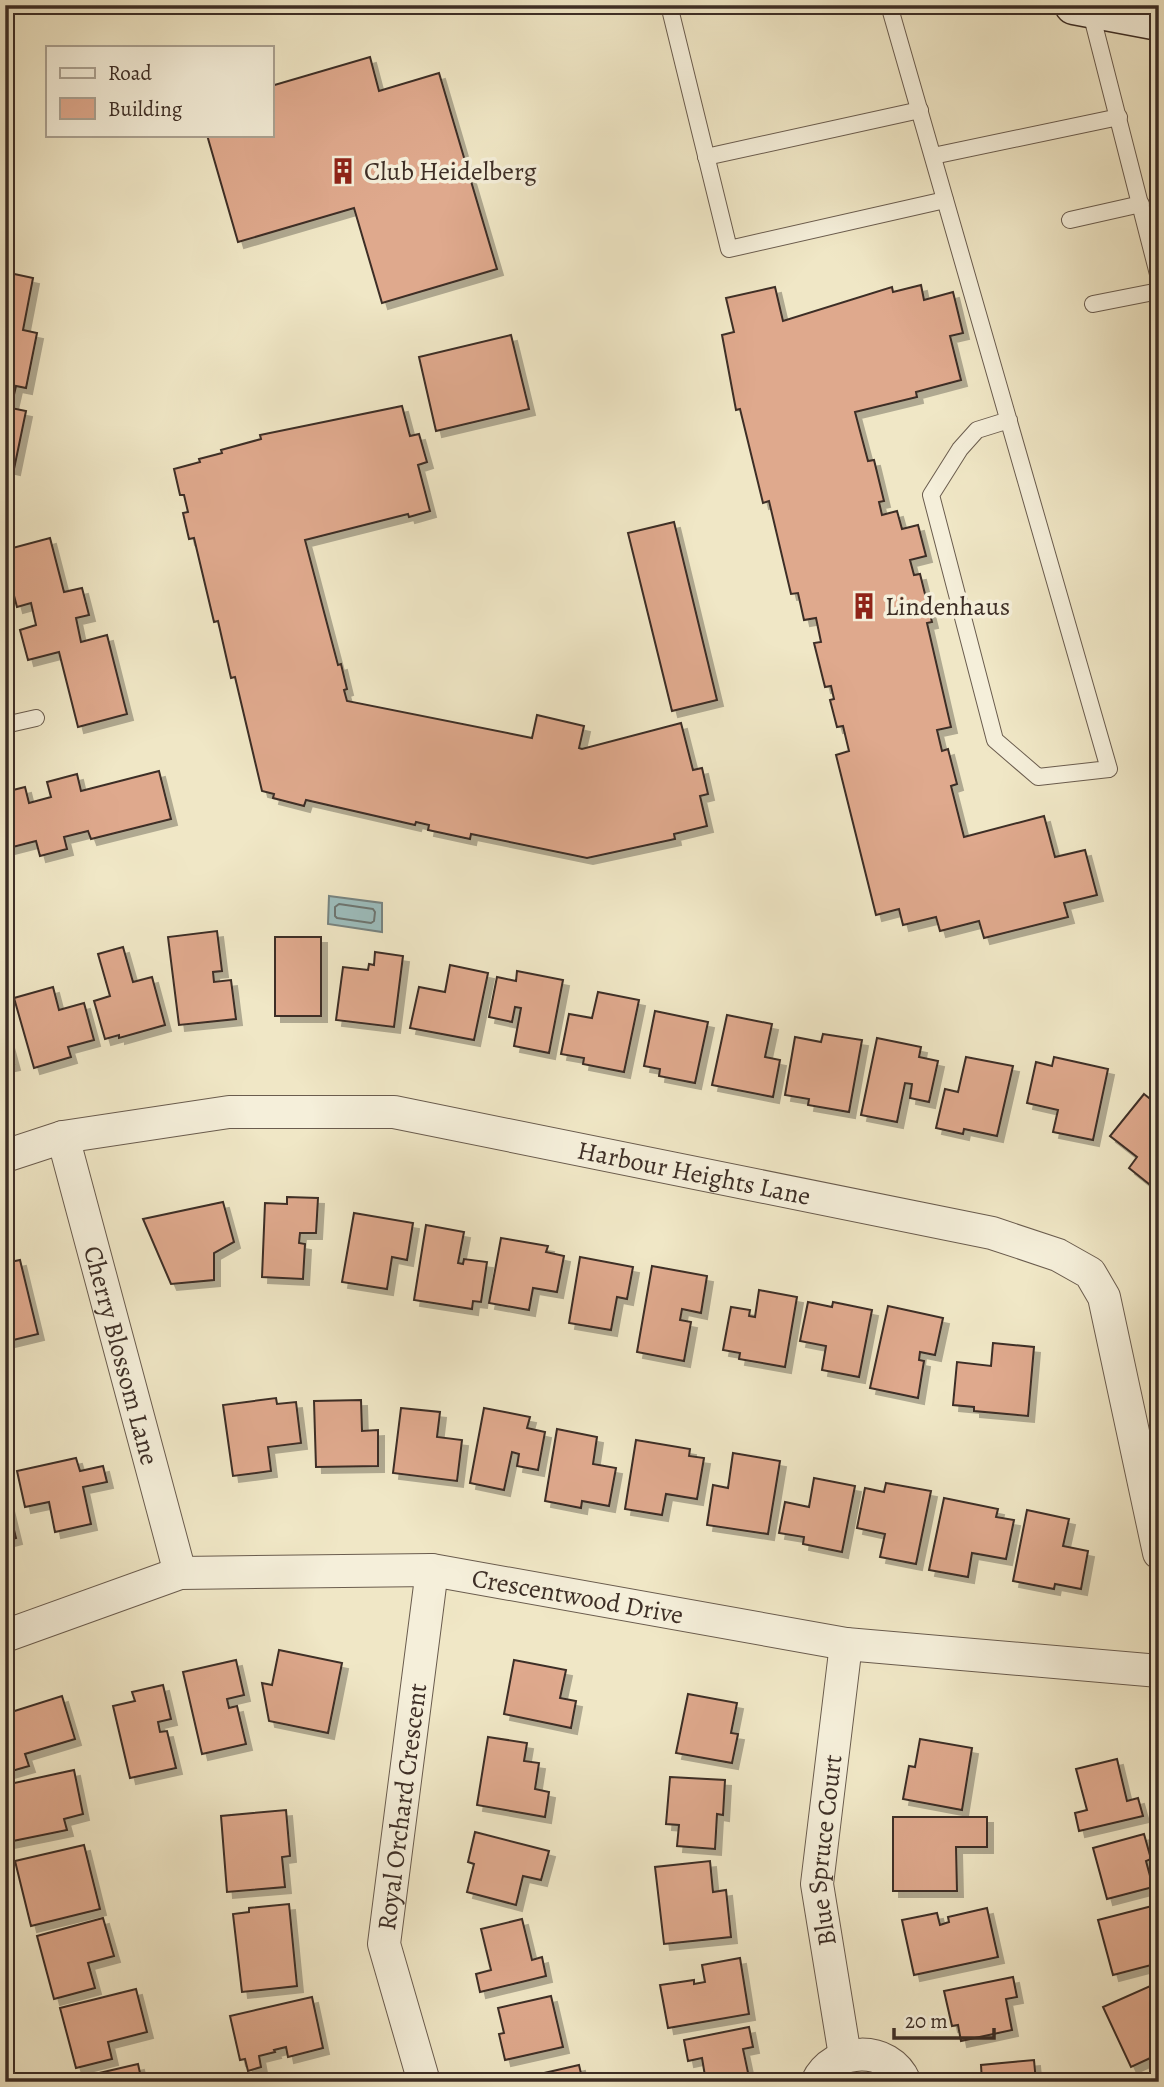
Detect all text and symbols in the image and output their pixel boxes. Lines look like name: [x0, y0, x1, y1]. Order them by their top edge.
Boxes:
legend: [46, 46, 273, 136]
text: Road: [108, 59, 152, 87]
text: Building: [108, 95, 183, 123]
place label: Club Heidelberg: [364, 154, 537, 189]
building icon: Club Heidelberg: [328, 156, 358, 186]
place label: Lindenhaus: [885, 589, 1010, 624]
building icon: Lindenhaus: [849, 591, 879, 621]
street label: Harbour Heights Lane: [574, 1133, 814, 1214]
street label: Cherry Blossom Lane: [75, 1242, 167, 1469]
street label: Crescentwood Drive: [469, 1560, 686, 1633]
street label: Royal Orchard Crescent: [369, 1681, 435, 1932]
street label: Blue Spruce Court: [800, 1752, 851, 1949]
scale bar: [894, 1996, 994, 2040]
text: 20 m: [905, 2007, 948, 2035]

